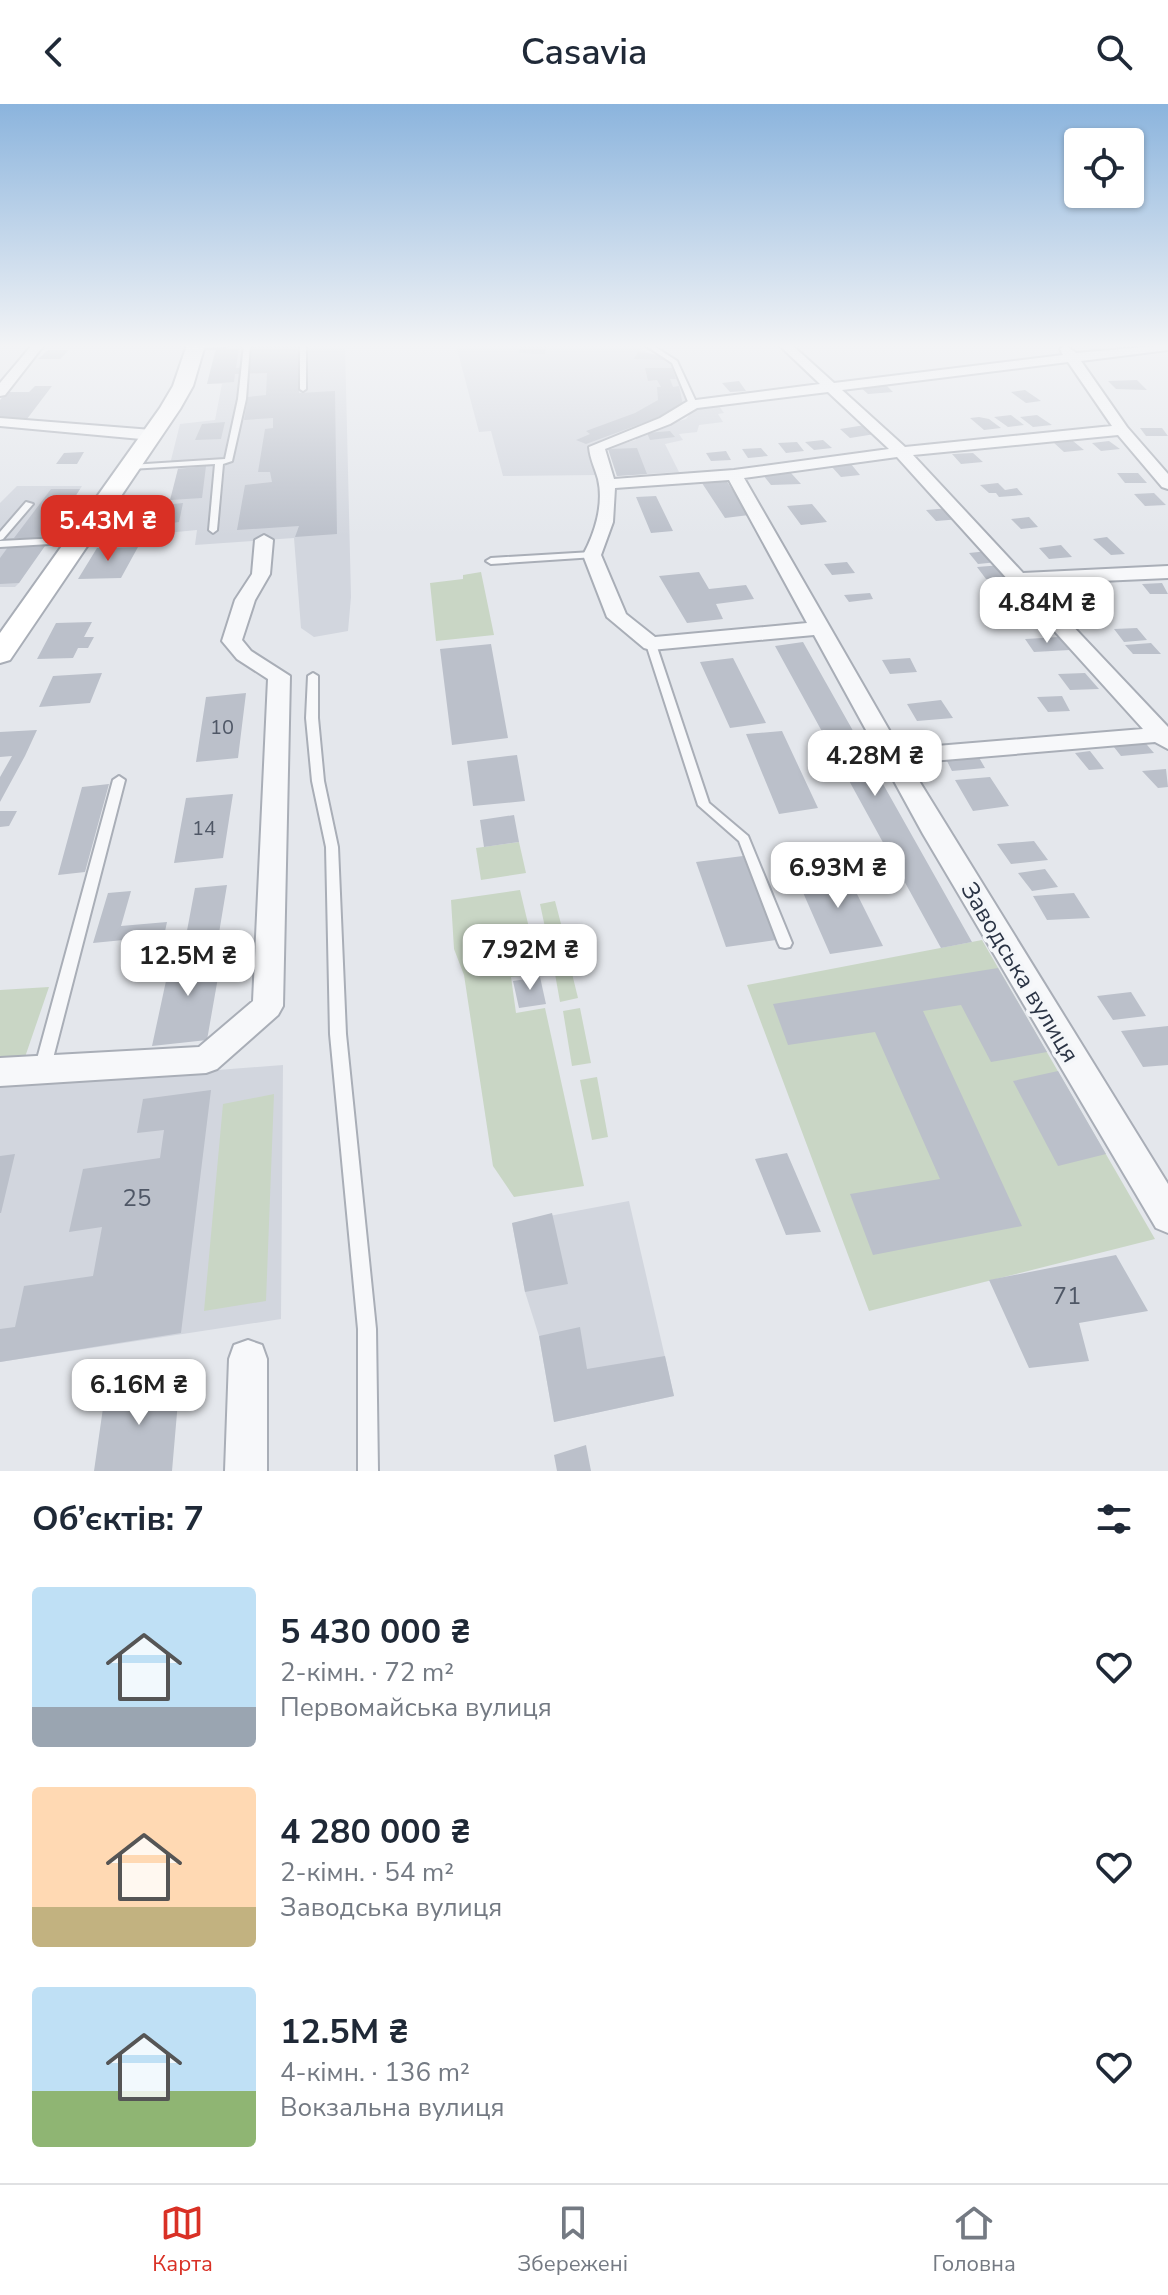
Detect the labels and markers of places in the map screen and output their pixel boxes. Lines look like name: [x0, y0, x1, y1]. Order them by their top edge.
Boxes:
pin: 5.43M ₴: [34, 495, 182, 563]
pin: 4.84M ₴: [973, 577, 1121, 645]
pin: 4.28M ₴: [801, 730, 949, 798]
pin: 6.93M ₴: [764, 842, 912, 910]
pin: 7.92M ₴: [456, 924, 604, 992]
pin: 12.5M ₴: [114, 930, 262, 998]
pin: 6.16M ₴: [65, 1359, 213, 1427]

